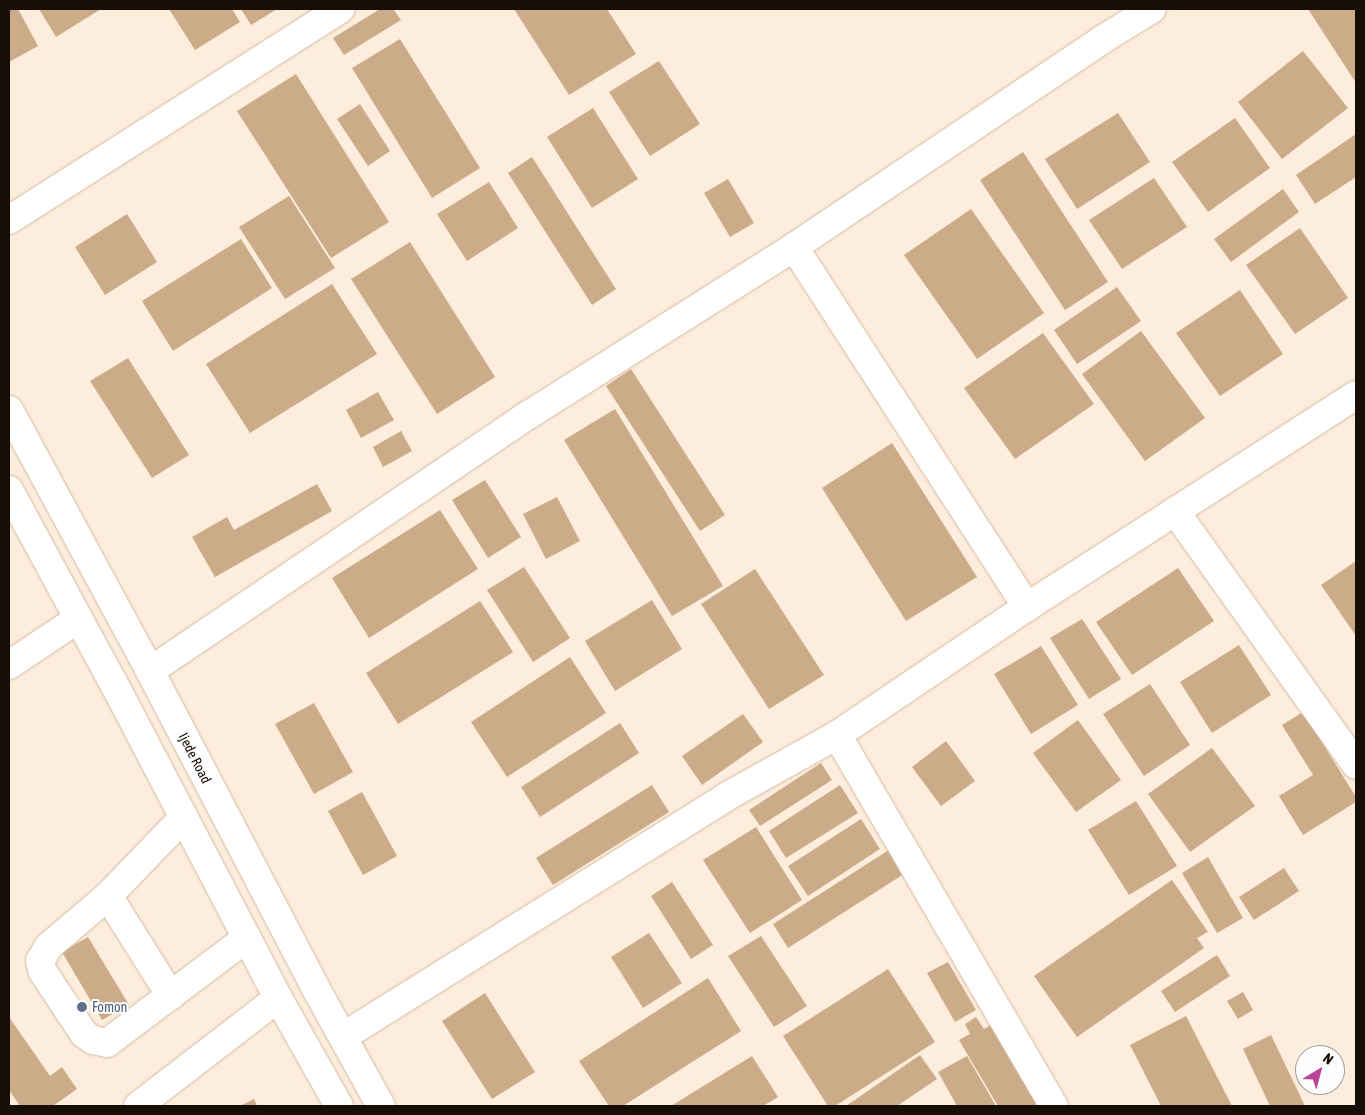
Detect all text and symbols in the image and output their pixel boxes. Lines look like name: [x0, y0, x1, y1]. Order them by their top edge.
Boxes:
street label: Ijede Road: [175, 730, 215, 786]
place label: Fomon: [92, 999, 127, 1015]
marker: Fomon: [76, 1001, 88, 1013]
north arrow: [1295, 1045, 1345, 1095]
text: N: [1320, 1050, 1337, 1068]

